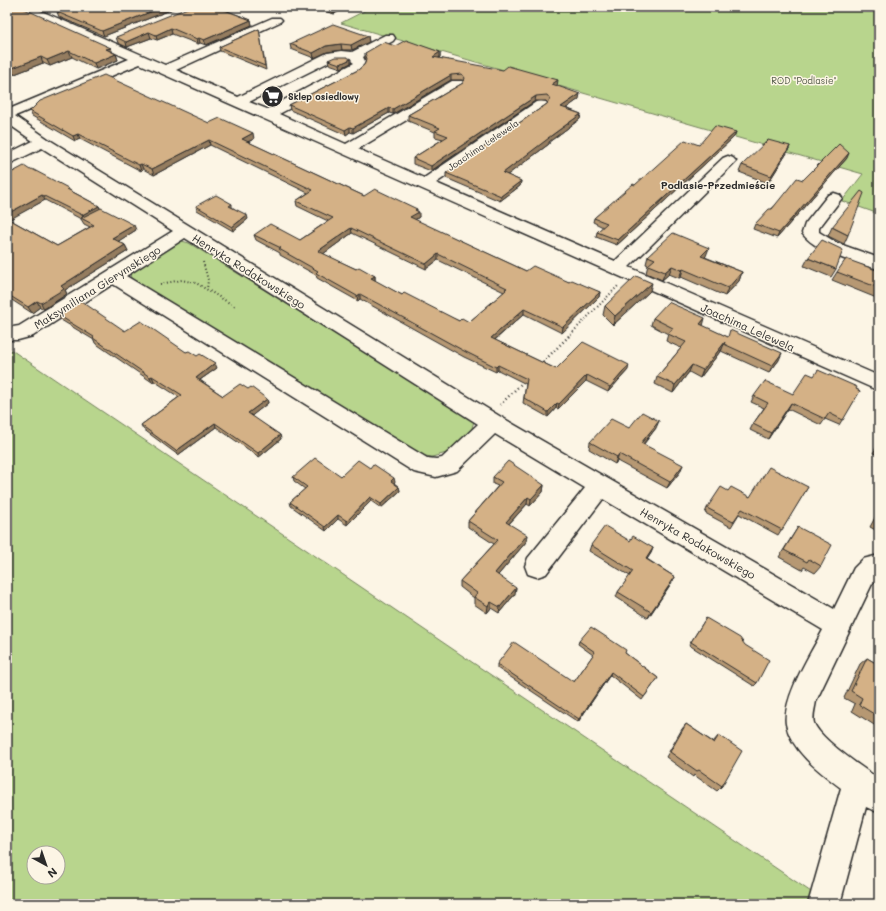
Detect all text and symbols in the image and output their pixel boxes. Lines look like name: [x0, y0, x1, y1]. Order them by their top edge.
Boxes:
park label: ROD "Podlasie": [771, 75, 837, 86]
supermarket icon: Sklep osiedlowy: [260, 83, 286, 109]
place label: Sklep osiedlowy: [288, 91, 359, 103]
street label: Joachima Lelewela: [445, 117, 521, 173]
district label: Podlasie-Przedmieście: [661, 178, 775, 192]
street label: Henryka Rodakowskiego: [190, 230, 309, 312]
street label: Maksymiliana Gierymskiego: [31, 242, 164, 332]
street label: Joachima Lelewela: [698, 299, 798, 355]
street label: Henryka Rodakowskiego: [638, 504, 759, 582]
north arrow: [26, 845, 66, 885]
text: N: [45, 865, 61, 881]

